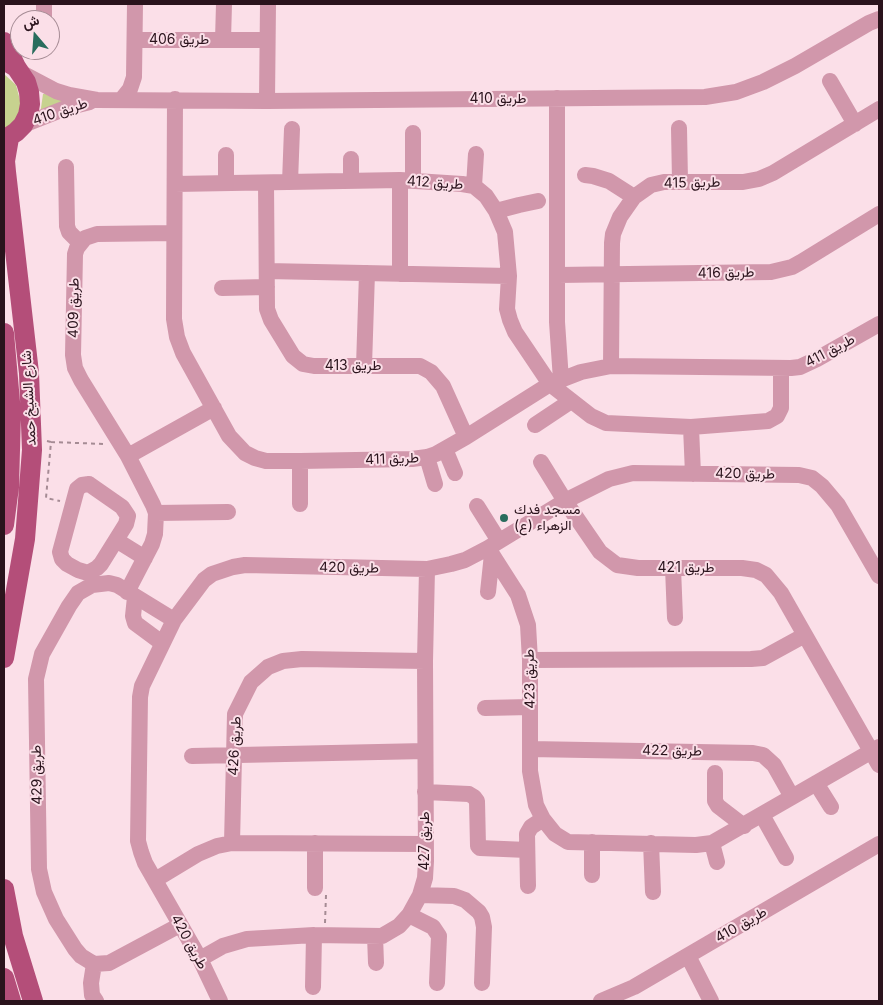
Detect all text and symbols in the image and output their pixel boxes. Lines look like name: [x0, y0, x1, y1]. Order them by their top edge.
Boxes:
north arrow: [10, 10, 60, 60]
text: ش: [20, 11, 41, 32]
street label: طريق 406: [149, 32, 209, 48]
street label: طريق 410: [470, 91, 526, 107]
street label: طريق 410: [30, 95, 90, 129]
street label: طريق 412: [406, 173, 464, 193]
street label: طريق 415: [664, 174, 720, 192]
street label: طريق 416: [697, 264, 755, 282]
street label: طريق 409: [65, 278, 83, 338]
street label: طريق 411: [802, 331, 858, 371]
street label: شارع الشيخ حمد: [18, 350, 40, 446]
street label: طريق 413: [325, 358, 381, 374]
street label: طريق 411: [365, 450, 419, 468]
street label: طريق 420: [715, 465, 775, 483]
place label: مسجد فدك الزهراء (ع): [514, 502, 580, 534]
marker: مسجد فدك الزهراء (ع): [498, 512, 510, 524]
street label: طريق 420: [319, 559, 379, 577]
street label: طريق 421: [658, 560, 714, 576]
street label: طريق 423: [521, 649, 539, 709]
street label: طريق 426: [225, 716, 245, 776]
street label: طريق 422: [642, 742, 702, 760]
street label: طريق 429: [28, 745, 46, 805]
street label: طريق 427: [417, 811, 433, 871]
street label: طريق 410: [712, 903, 770, 947]
street label: طريق 420: [167, 912, 211, 972]

